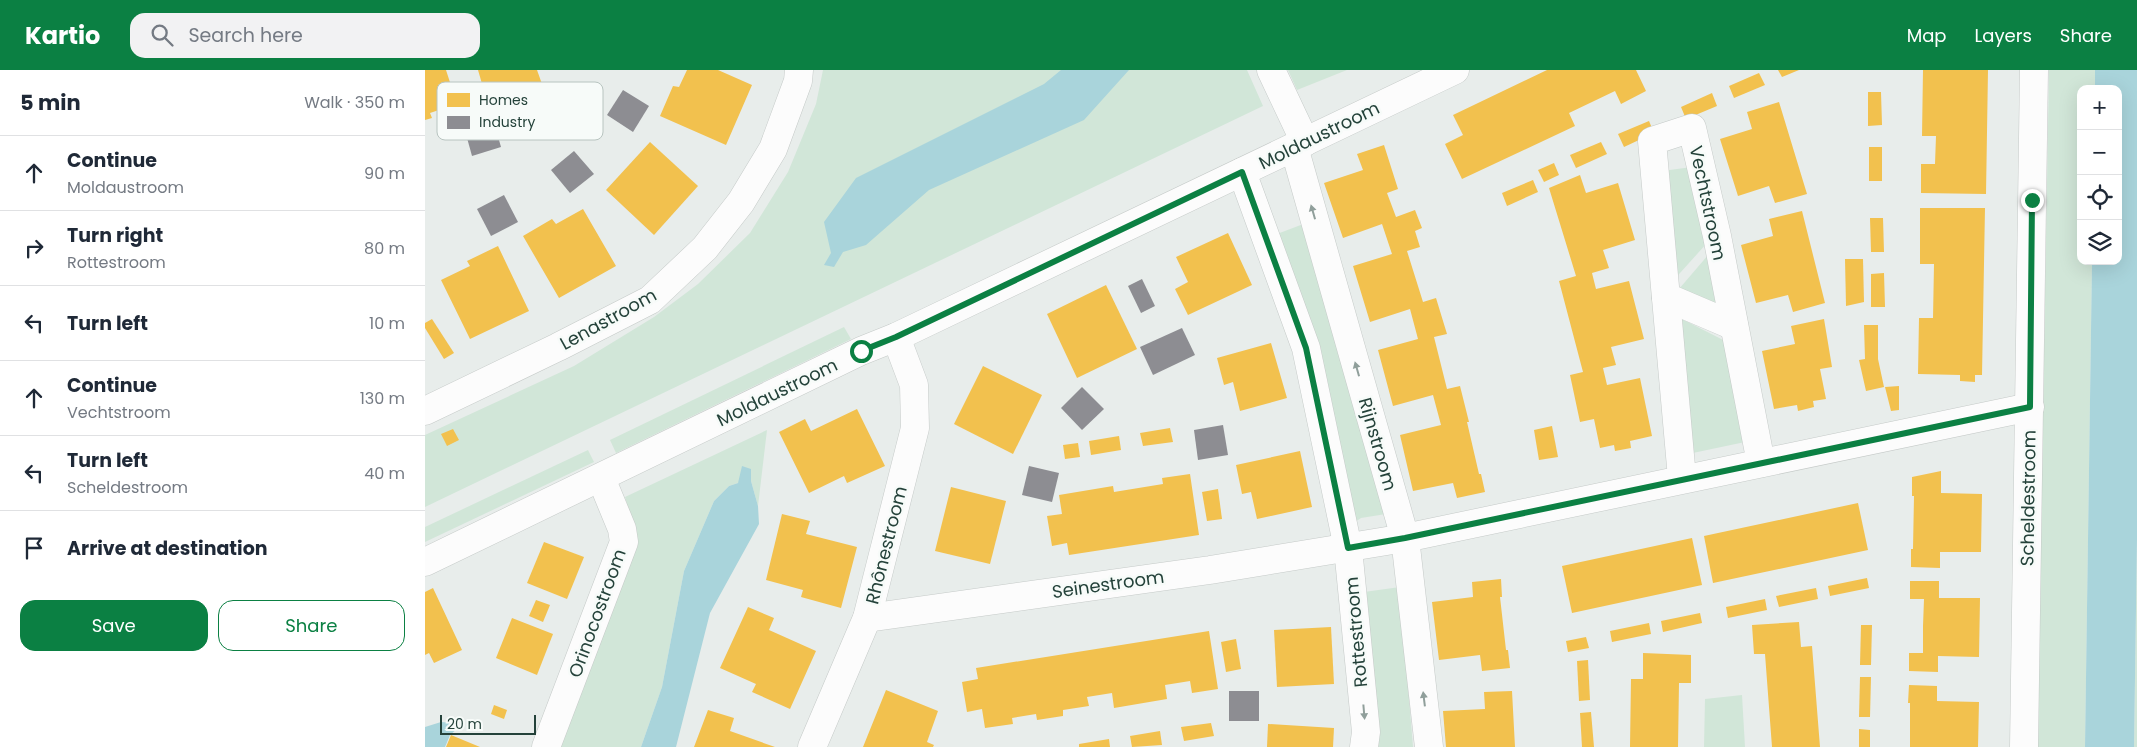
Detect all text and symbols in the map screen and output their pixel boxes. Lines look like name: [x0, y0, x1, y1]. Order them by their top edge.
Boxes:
search box: [130, 13, 480, 58]
text: Kartio: [25, 19, 100, 52]
icon: search: [148, 21, 176, 49]
text: Search here: [188, 22, 303, 49]
text: Map: [1907, 23, 1947, 48]
text: Layers: [1975, 23, 2032, 48]
text: Share: [2060, 23, 2112, 48]
legend: [437, 82, 603, 140]
map controls: [2077, 85, 2122, 265]
button: +: [2077, 85, 2122, 130]
text: 5 min: [20, 88, 81, 117]
text: Homes: [479, 90, 528, 110]
text: Walk · 350 m: [304, 91, 405, 114]
street label: Moldaustroom: [1254, 95, 1384, 175]
text: Industry: [479, 112, 535, 132]
button: −: [2077, 130, 2122, 175]
street label: Vechtstroom: [1684, 143, 1732, 263]
text: Continue: [67, 147, 157, 174]
icon: ahead: [20, 159, 48, 187]
text: 90 m: [364, 162, 405, 185]
button: locate: [2077, 175, 2122, 220]
text: Moldaustroom: [67, 176, 184, 199]
route end: [2021, 189, 2044, 212]
one-way arrow: [1308, 205, 1316, 220]
button: layers: [2077, 220, 2122, 265]
text: Turn right: [67, 222, 163, 249]
icon: right: [20, 234, 48, 262]
text: 80 m: [364, 237, 405, 260]
text: Rottestroom: [67, 251, 166, 274]
street label: Lenastroom: [555, 282, 661, 356]
icon: left: [20, 309, 48, 337]
text: Turn left: [67, 310, 148, 337]
text: 10 m: [369, 312, 405, 335]
route start: [850, 340, 873, 363]
street label: Moldaustroom: [712, 352, 842, 432]
one-way arrow: [1353, 361, 1361, 376]
text: Continue: [67, 372, 157, 399]
icon: ahead: [20, 384, 48, 412]
text: 130 m: [360, 387, 405, 410]
street label: Rijnstroom: [1353, 395, 1403, 493]
text: Vechtstroom: [67, 401, 171, 424]
street label: Scheldestroom: [2014, 430, 2042, 566]
text: Turn left: [67, 447, 148, 474]
icon: left: [20, 459, 48, 487]
text: 40 m: [364, 462, 405, 485]
text: Scheldestroom: [67, 476, 188, 499]
street label: Rhônestroom: [859, 483, 913, 607]
icon: arrive: [20, 534, 48, 562]
text: Arrive at destination: [67, 535, 268, 562]
street label: Orinocostroom: [562, 545, 632, 681]
street label: Seinestroom: [1050, 564, 1166, 604]
street label: Rottestroom: [1339, 576, 1373, 688]
button: Save: [20, 600, 208, 651]
button: Share: [218, 600, 405, 651]
one-way arrow: [1420, 690, 1428, 706]
one-way arrow: [1360, 704, 1368, 720]
scale bar: [440, 712, 536, 735]
text: 20 m: [447, 714, 482, 734]

